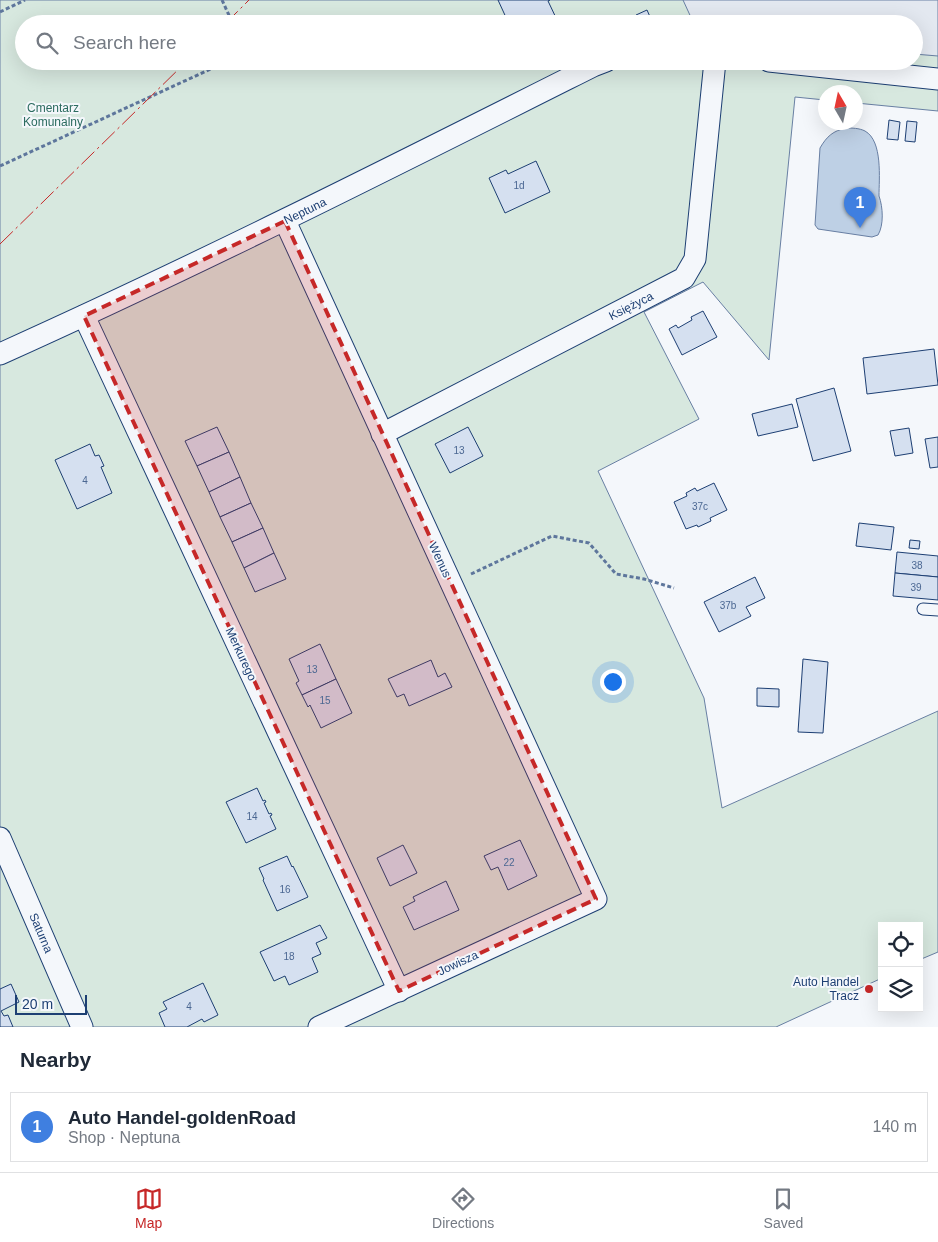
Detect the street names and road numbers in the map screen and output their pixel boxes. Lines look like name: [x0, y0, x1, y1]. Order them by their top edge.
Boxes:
street label: Neptuna: [282, 195, 329, 227]
street label: Księżyca: [606, 289, 656, 323]
street label: Wenus: [426, 540, 454, 580]
street label: Merkurego: [223, 625, 260, 683]
street label: Saturna: [26, 911, 56, 955]
street label: Jowisza: [436, 948, 481, 978]

